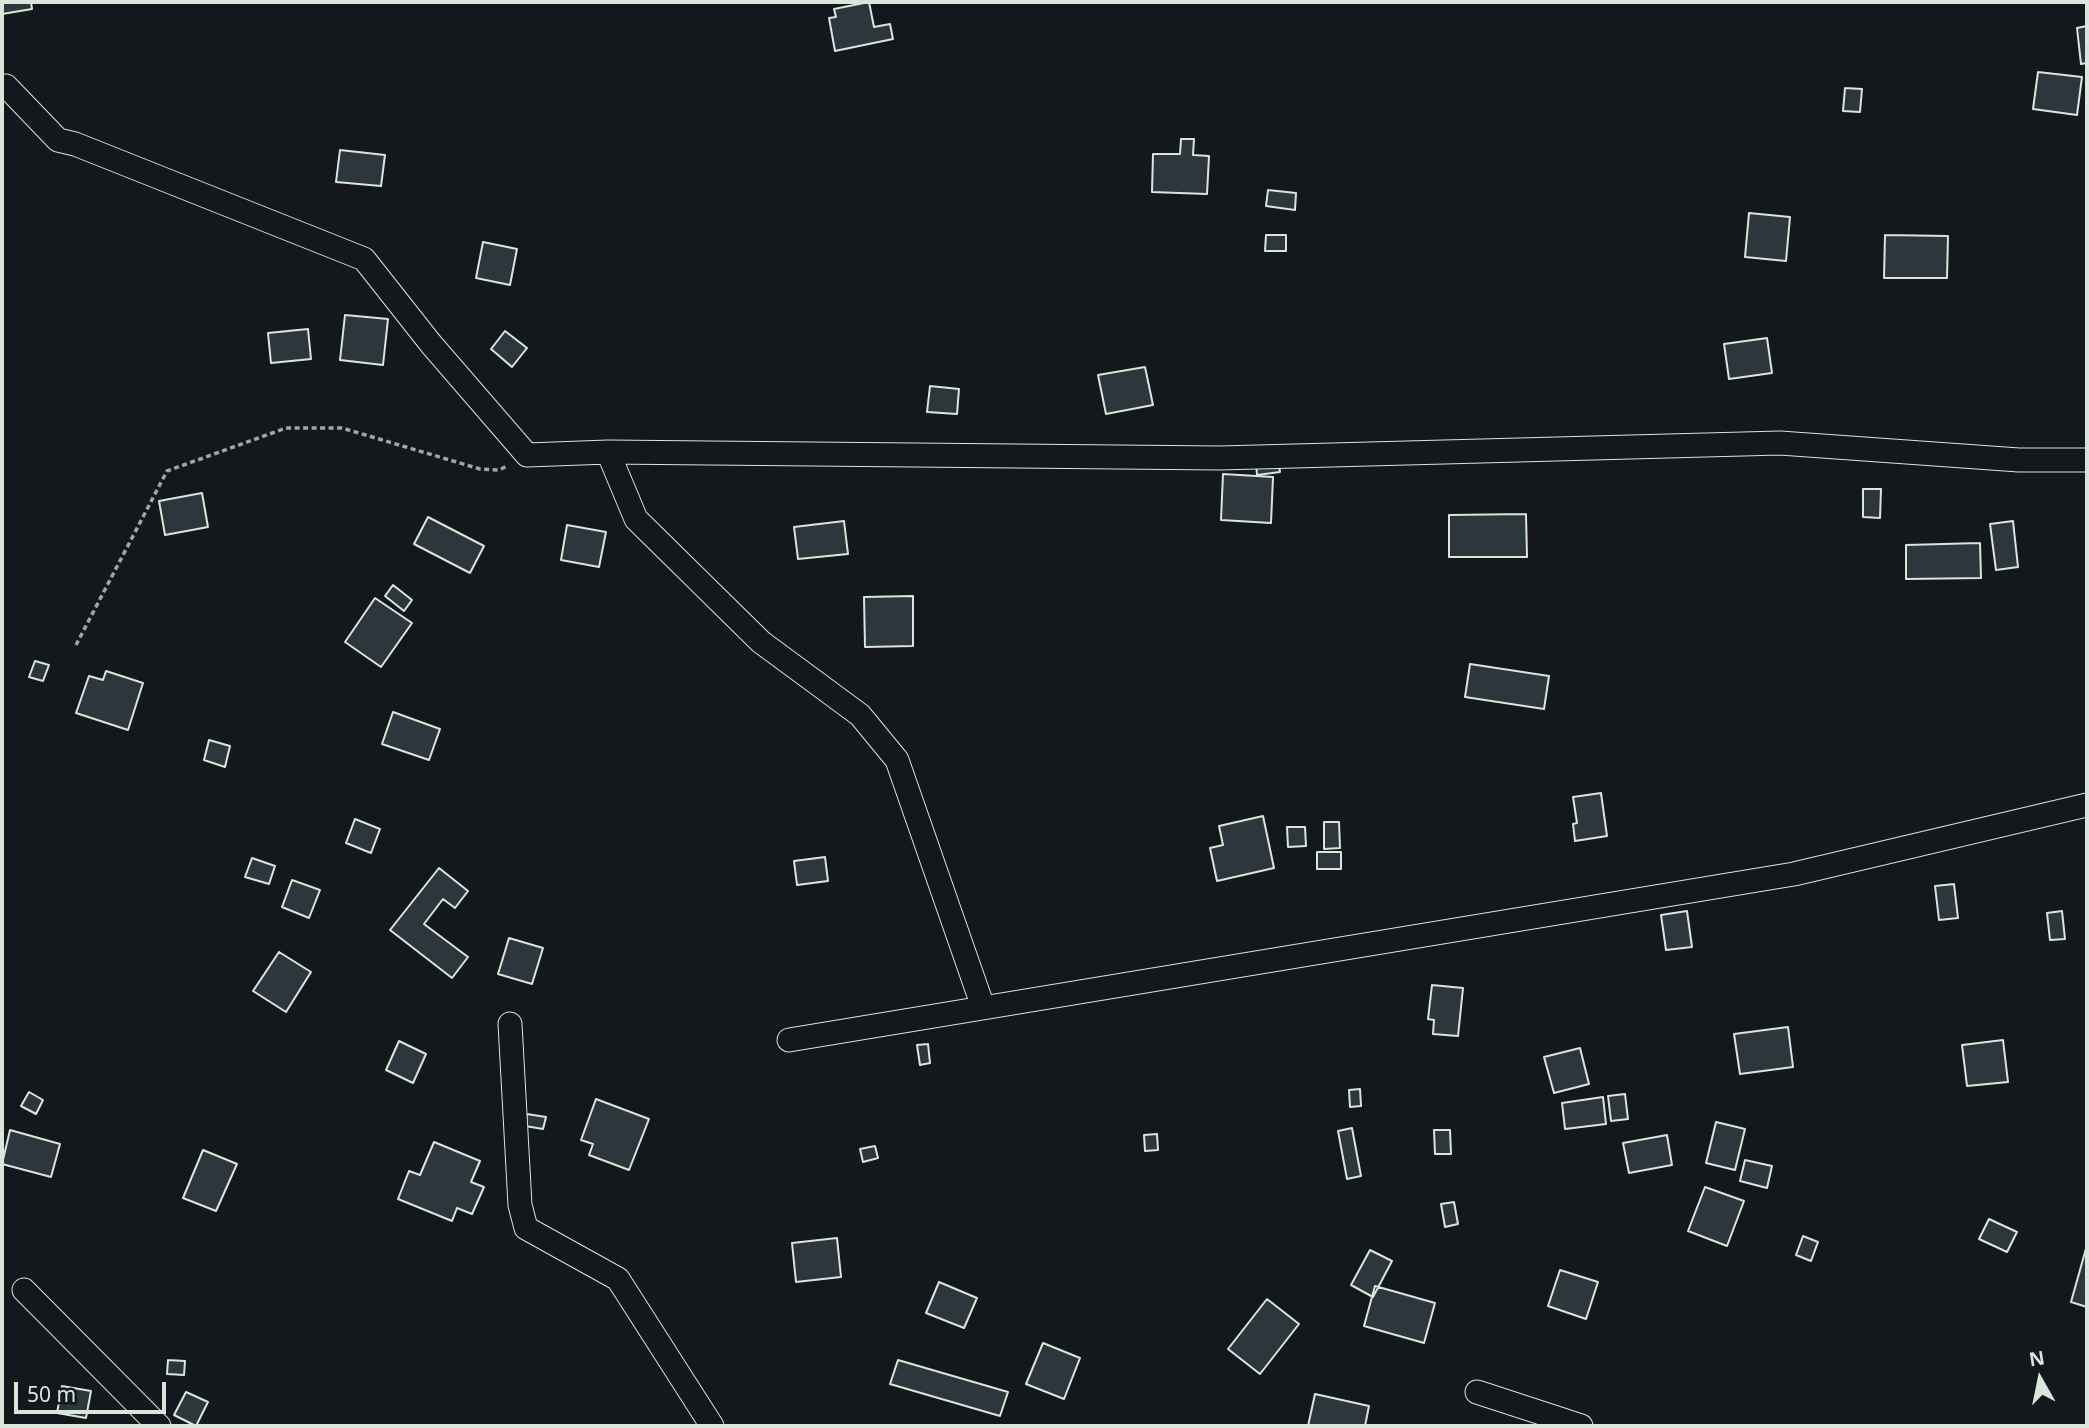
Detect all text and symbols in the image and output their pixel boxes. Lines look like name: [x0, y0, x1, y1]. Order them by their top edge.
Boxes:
north arrow: [2005, 1344, 2075, 1414]
text: N: [2027, 1344, 2046, 1372]
scale bar: [18, 1368, 170, 1412]
text: 50 m: [27, 1380, 76, 1408]

